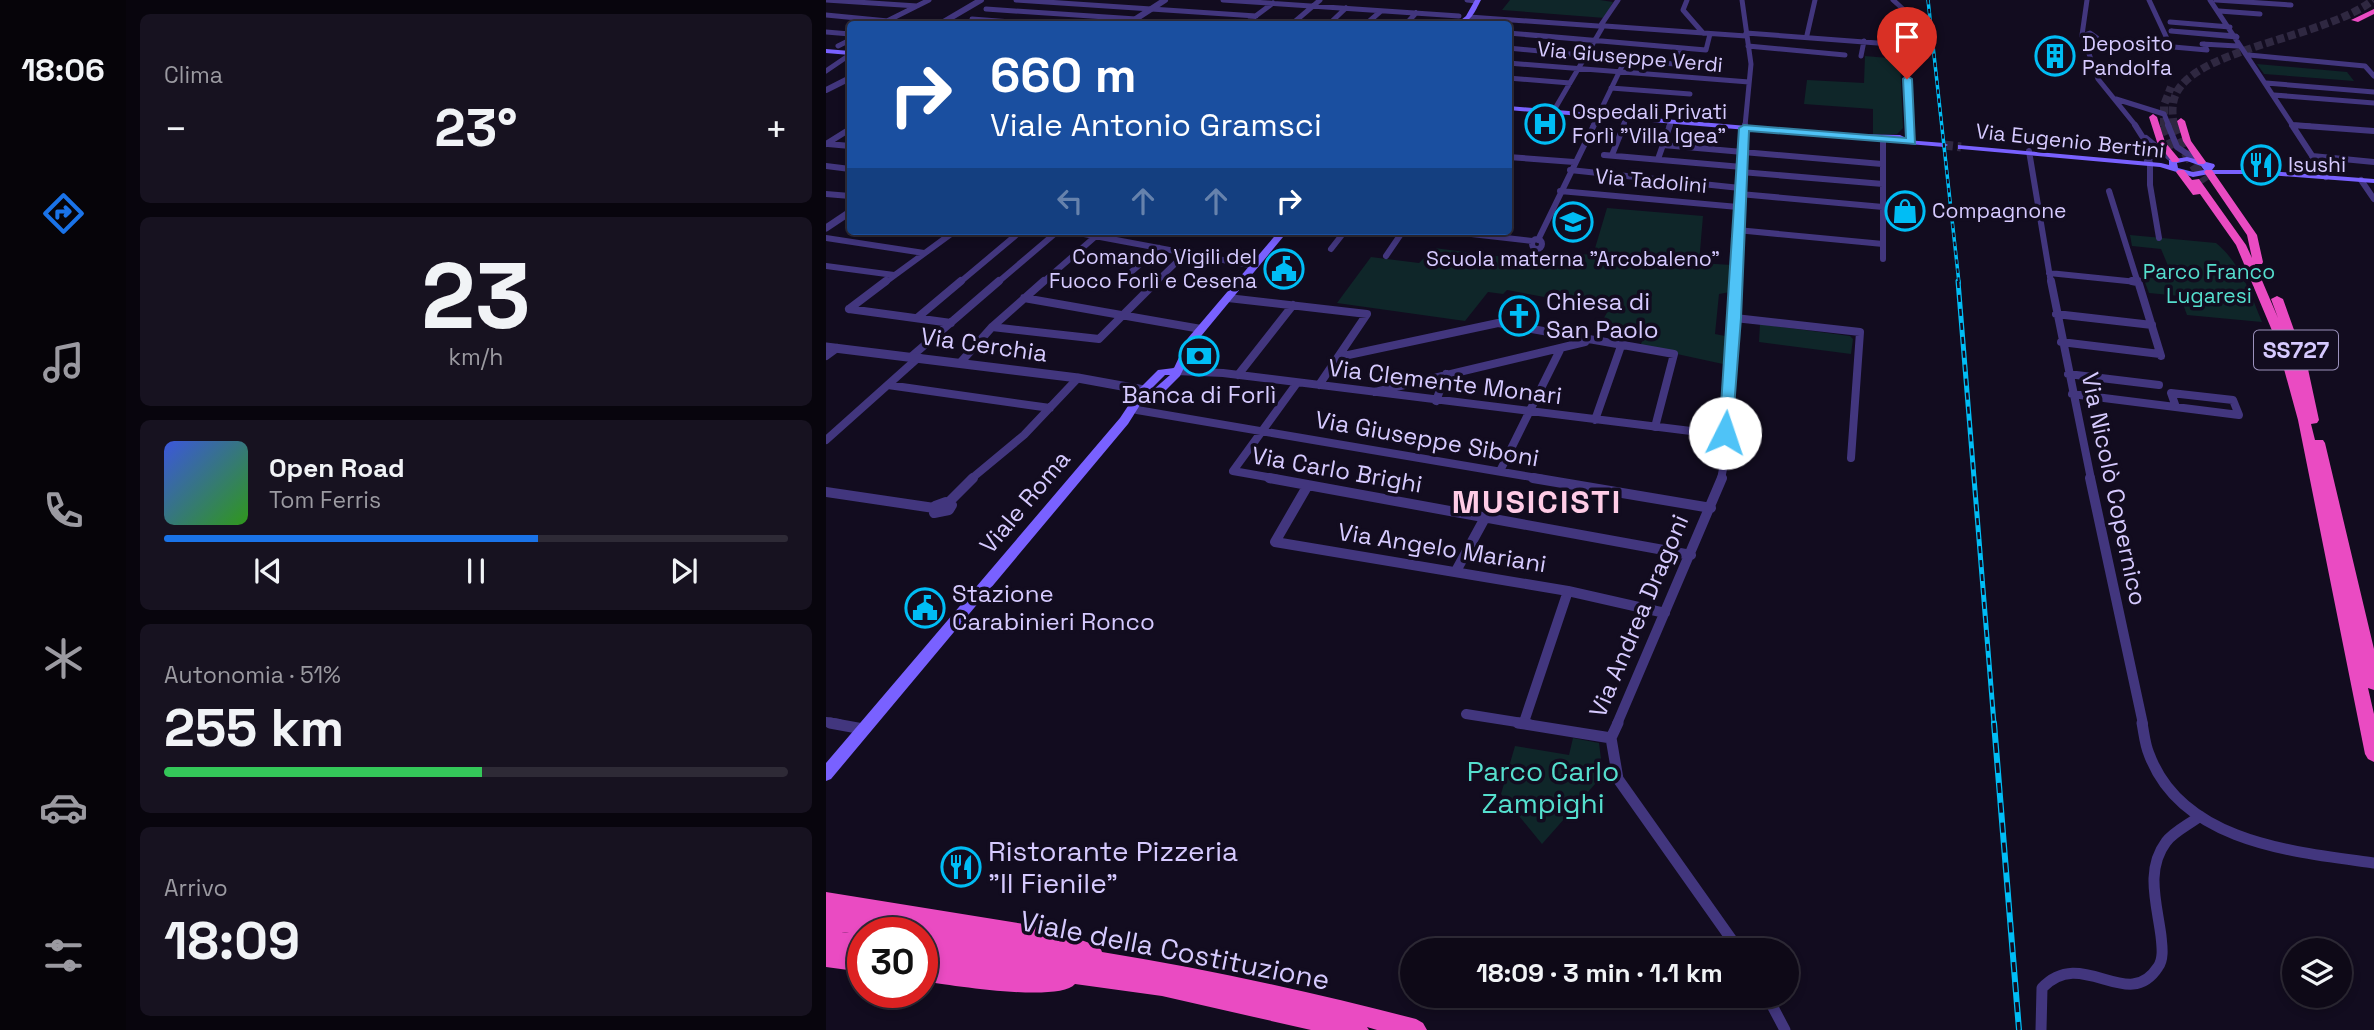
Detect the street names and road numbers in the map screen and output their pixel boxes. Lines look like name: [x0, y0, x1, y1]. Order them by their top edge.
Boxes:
street label: Via Giuseppe Verdi: [1536, 35, 1724, 78]
street label: Via Eugenio Bertini: [1974, 117, 2166, 164]
street label: Via Tadolini: [1594, 162, 1708, 199]
street label: Via Cerchia: [919, 320, 1050, 369]
road number: SS727: [2254, 330, 2338, 370]
street label: Via Clemente Monari: [1326, 352, 1564, 411]
street label: Via Nicolò Copernico: [2075, 370, 2154, 608]
street label: Via Giuseppe Siboni: [1313, 404, 1541, 473]
street label: Via Carlo Brighi: [1249, 439, 1425, 500]
street label: Viale Roma: [972, 444, 1077, 560]
street label: Via Andrea Dragoni: [1582, 510, 1695, 722]
street label: Via Angelo Mariani: [1336, 516, 1549, 579]
street label: Viale della Costituzione: [1017, 902, 1333, 998]

